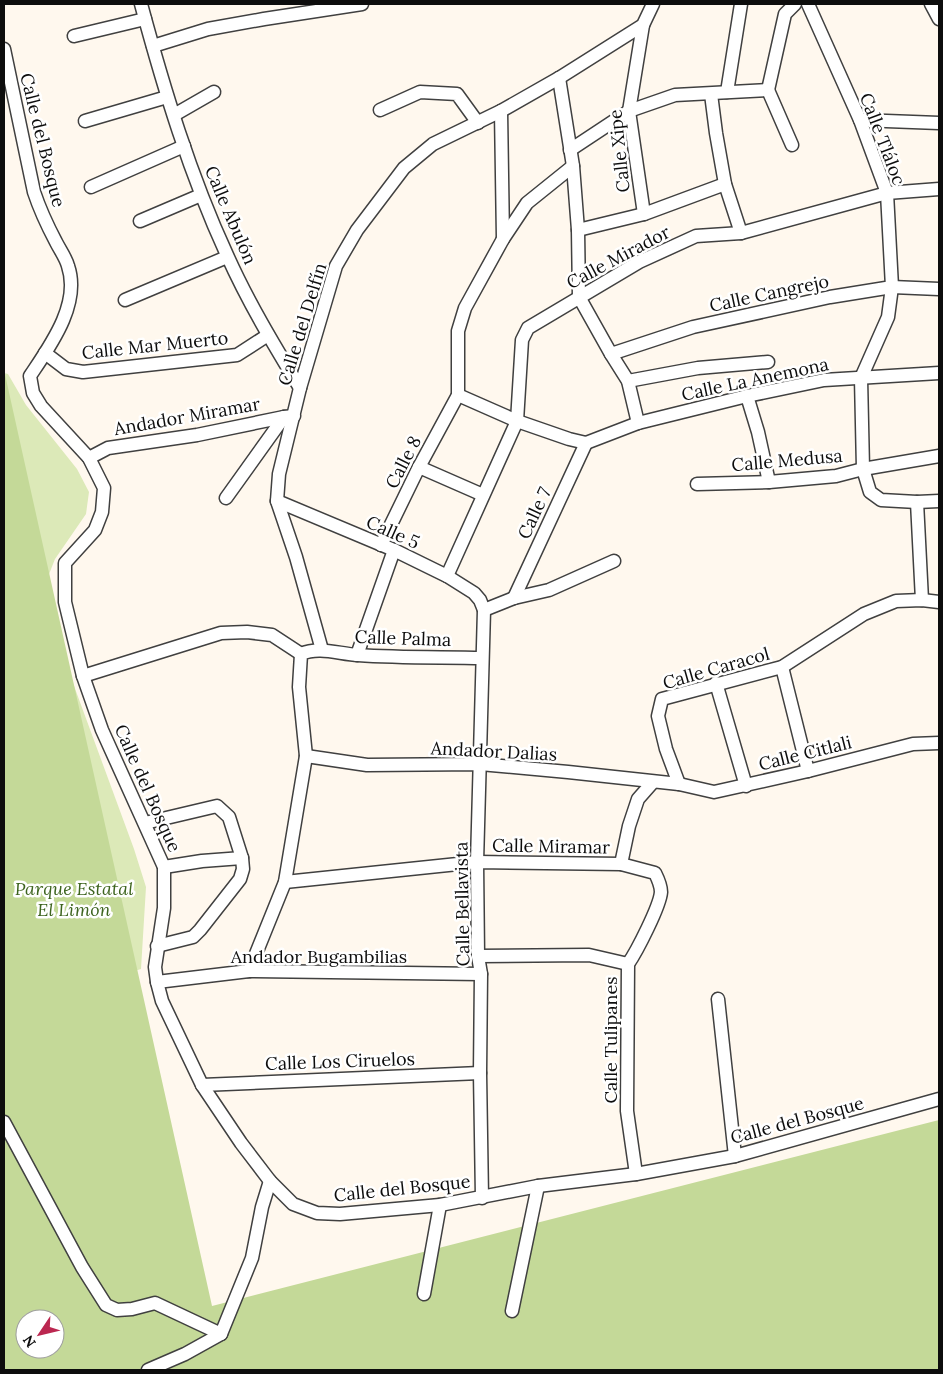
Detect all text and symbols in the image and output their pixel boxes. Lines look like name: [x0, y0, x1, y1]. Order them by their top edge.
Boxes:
street label: Calle del Bosque: [15, 71, 71, 210]
street label: Calle Tláloc: [855, 90, 911, 188]
street label: Calle Xipe: [603, 108, 635, 194]
street label: Calle Abulón: [200, 162, 262, 268]
street label: Calle Mirador: [562, 220, 674, 294]
street label: Calle del Delfín: [272, 260, 332, 388]
street label: Calle Cangrejo: [707, 269, 831, 317]
street label: Calle Mar Muerto: [81, 326, 229, 364]
street label: Calle La Anemona: [679, 352, 831, 406]
street label: Andador Miramar: [111, 392, 262, 440]
street label: Calle 8: [380, 432, 426, 492]
street label: Calle Medusa: [731, 444, 843, 476]
street label: Calle 7: [512, 483, 556, 543]
street label: Calle 5: [363, 510, 423, 554]
street label: Calle Palma: [354, 625, 452, 651]
street label: Calle Caracol: [660, 642, 772, 694]
street label: Calle del Bosque: [110, 721, 187, 856]
street label: Calle Citlali: [756, 730, 854, 776]
street label: Andador Dalias: [429, 736, 558, 766]
street label: Calle Miramar: [492, 833, 610, 859]
street label: Calle Bellavista: [449, 841, 475, 967]
park label: Parque Estatal El Limón: [15, 877, 133, 921]
street label: Andador Bugambilias: [230, 945, 407, 968]
street label: Calle Tulipanes: [599, 976, 622, 1104]
street label: Calle Los Ciruelos: [265, 1047, 415, 1075]
street label: Calle del Bosque: [728, 1091, 866, 1149]
street label: Calle del Bosque: [333, 1169, 472, 1207]
north arrow: [15, 1309, 65, 1359]
text: N: [19, 1332, 40, 1351]

